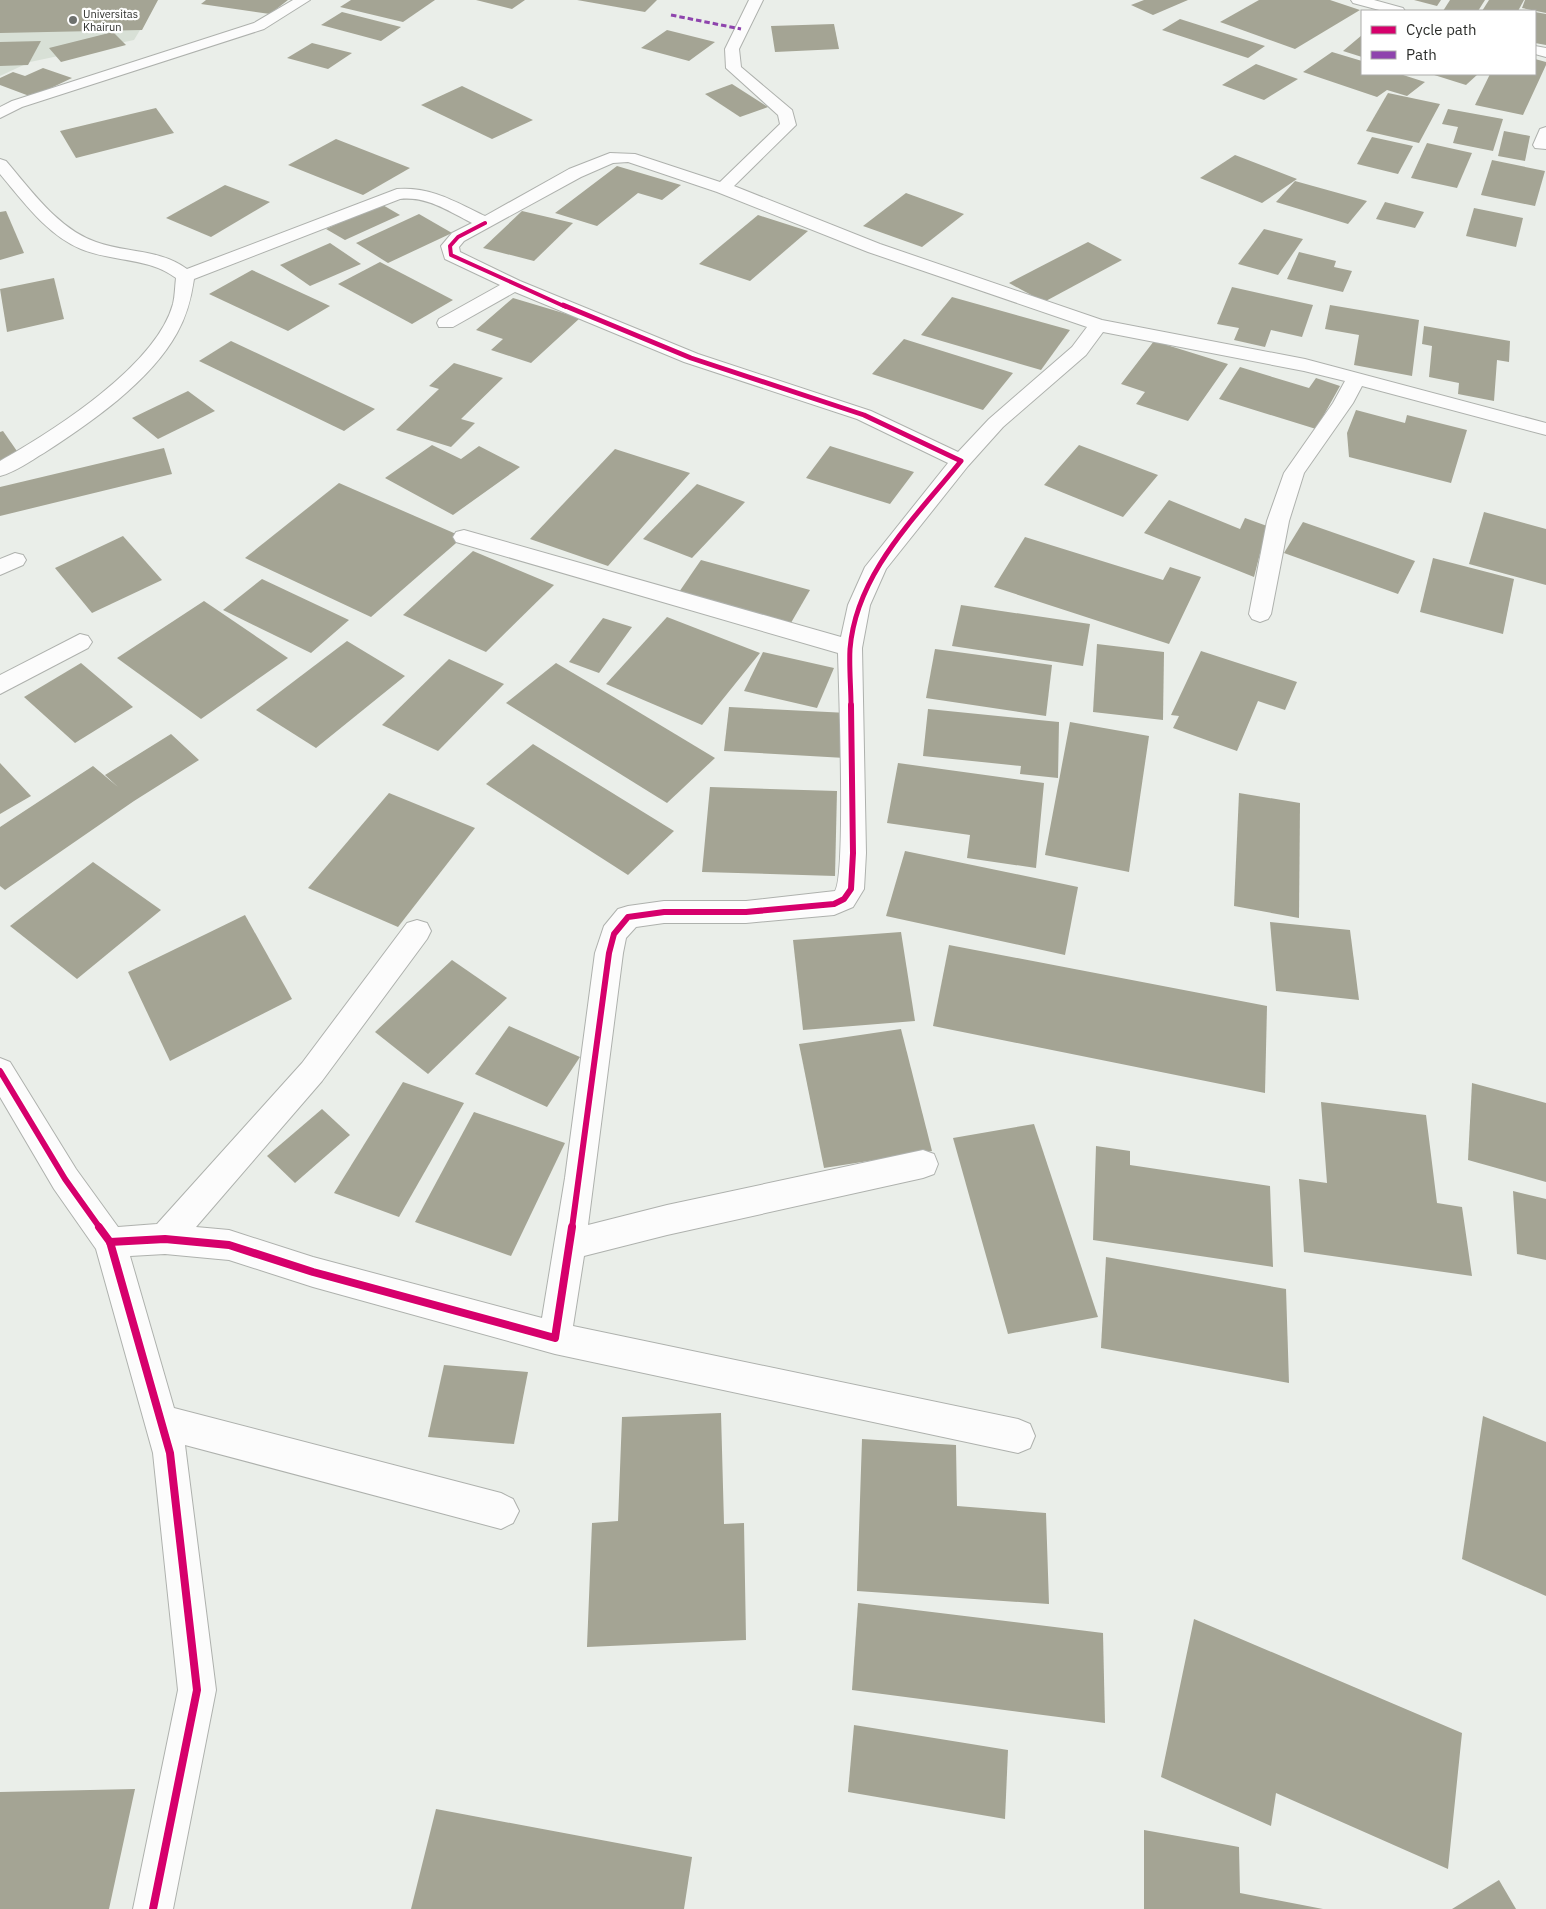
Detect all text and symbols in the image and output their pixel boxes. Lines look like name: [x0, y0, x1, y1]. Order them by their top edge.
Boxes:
place label: Universitas Khairun: [83, 7, 138, 34]
legend: [1361, 10, 1536, 75]
marker: Universitas Khairun: [67, 14, 79, 26]
text: Cycle path: [1406, 20, 1477, 39]
text: Path: [1406, 45, 1437, 64]

